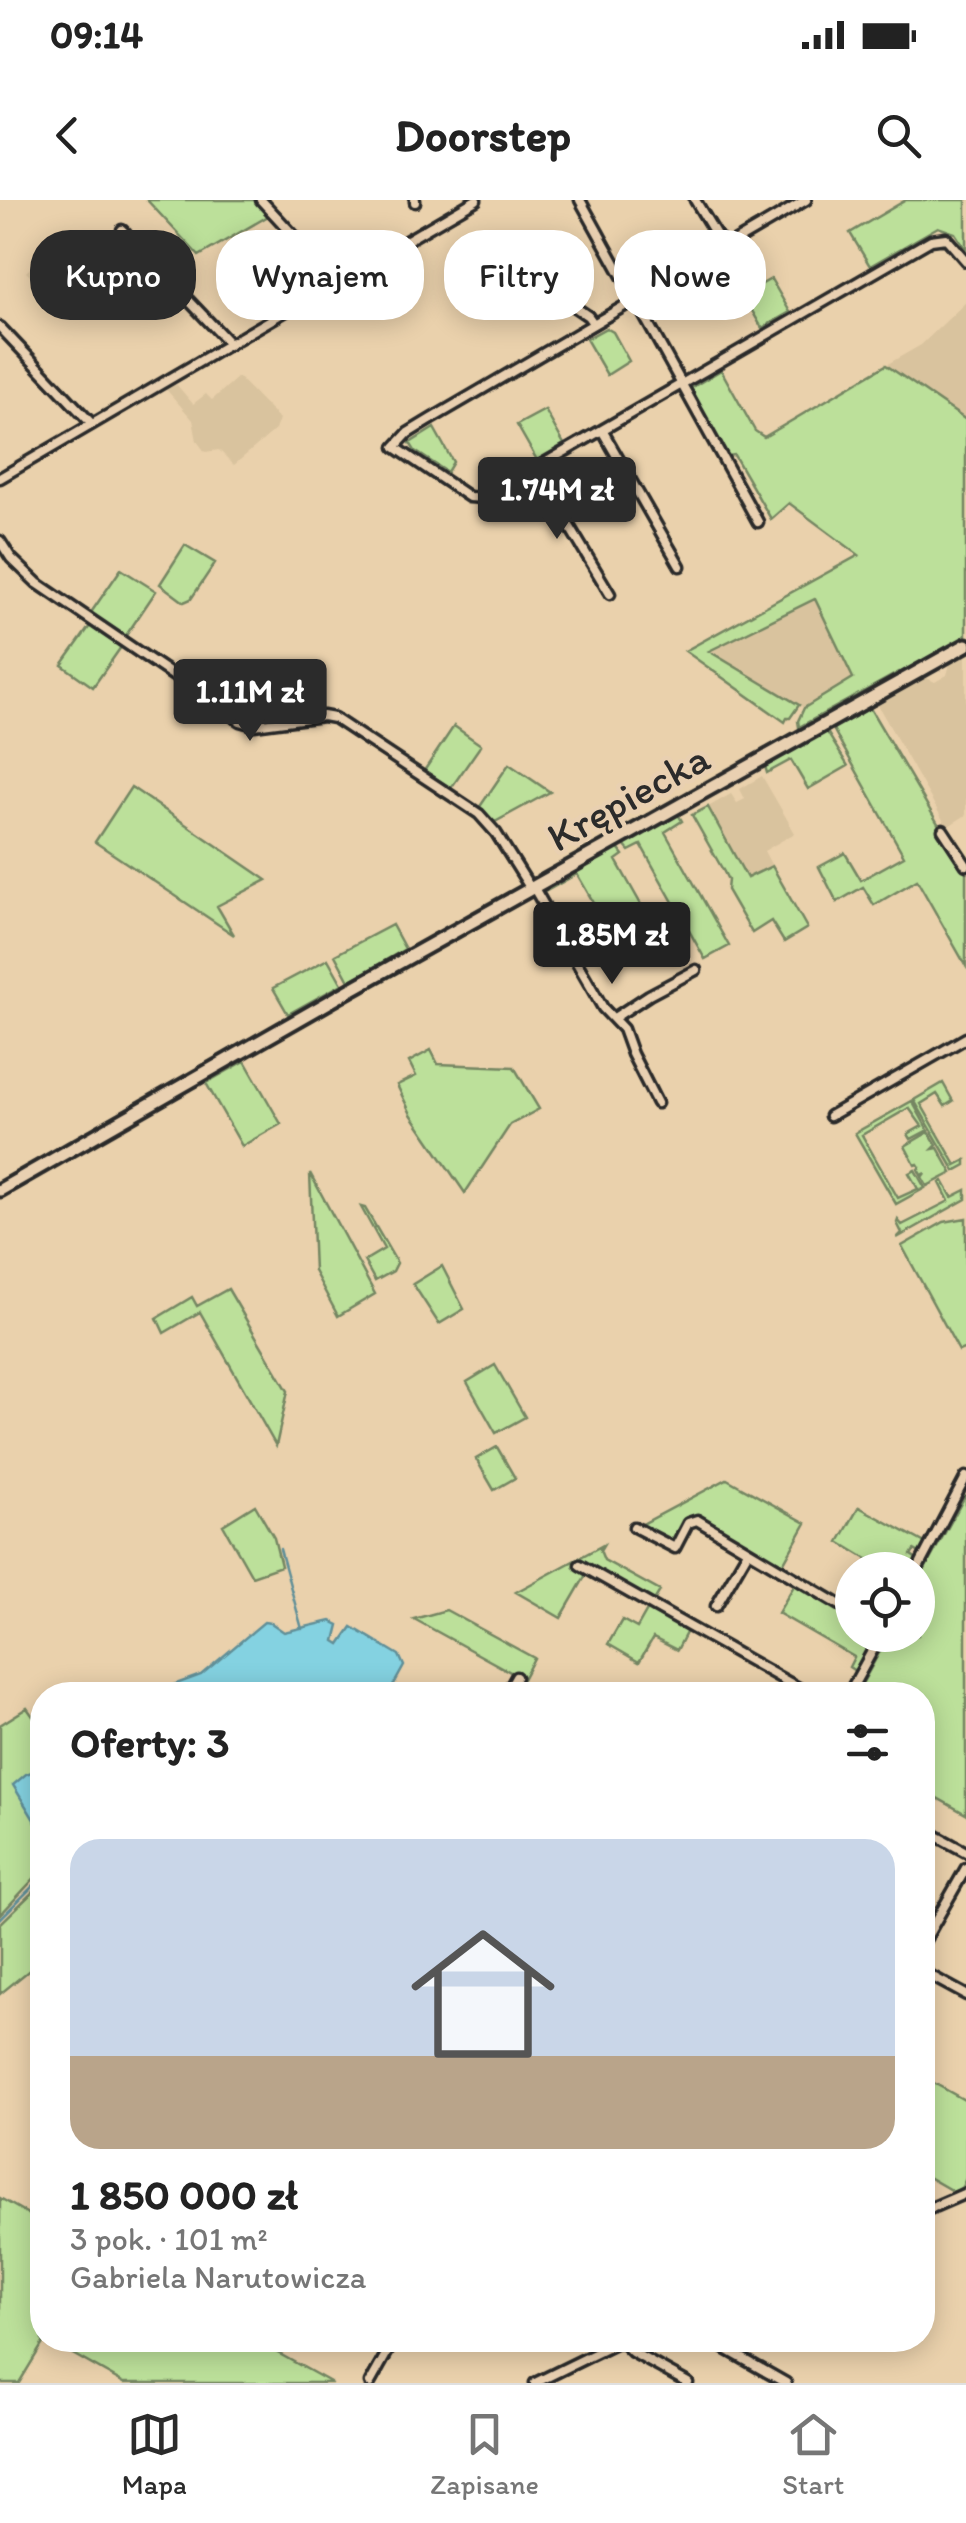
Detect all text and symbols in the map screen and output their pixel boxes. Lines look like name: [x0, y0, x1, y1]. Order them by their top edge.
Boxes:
text: 09:14: [50, 12, 143, 58]
icon: back: [40, 108, 95, 163]
text: Doorstep: [395, 108, 571, 162]
icon: search: [871, 108, 926, 163]
chip: Kupno: [30, 230, 196, 320]
chip: Wynajem: [216, 230, 424, 320]
chip: Filtry: [444, 230, 594, 320]
chip: Nowe: [614, 230, 766, 320]
pin: 1.74M zł: [454, 457, 660, 542]
text: 1.74M zł: [500, 470, 614, 508]
pin: 1.11M zł: [147, 659, 353, 744]
text: 1.11M zł: [196, 672, 304, 710]
street label: Krępiecka: [538, 732, 718, 862]
pin: 1.85M zł: [509, 902, 715, 987]
text: 1.85M zł: [555, 915, 669, 953]
map controls: [835, 1552, 935, 1652]
button: locate: [835, 1552, 935, 1652]
icon: filters: [840, 1715, 895, 1770]
text: Oferty: 3: [70, 1717, 229, 1768]
icon: home: [393, 1904, 573, 2084]
text: 1 850 000 zł: [70, 2169, 298, 2220]
text: 3 pok. · 101 m²: [70, 2220, 268, 2258]
text: Gabriela Narutowicza: [70, 2258, 366, 2296]
tab: Mapa: [122, 2407, 187, 2501]
tab: Zapisane: [430, 2407, 539, 2501]
tab: Start: [782, 2407, 844, 2501]

